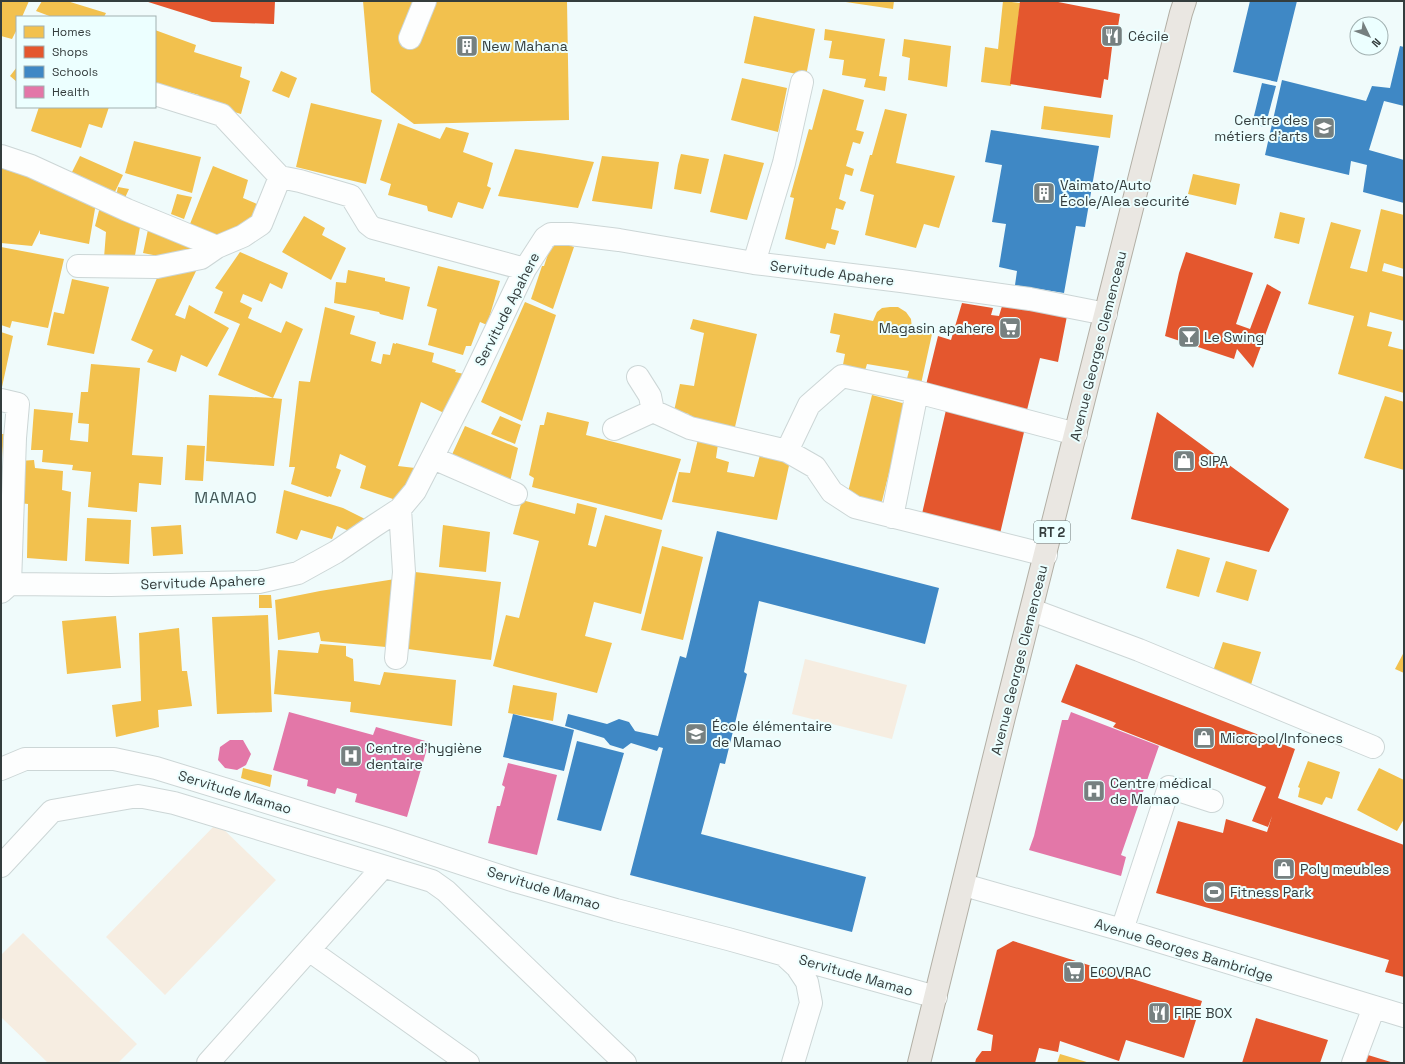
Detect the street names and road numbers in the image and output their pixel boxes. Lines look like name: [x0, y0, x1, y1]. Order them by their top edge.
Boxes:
street label: Servitude Apahere: [471, 249, 543, 369]
street label: Avenue Georges Clemenceau: [1066, 249, 1130, 443]
street label: Servitude Apahere: [769, 256, 895, 290]
road number: RT 2: [1034, 521, 1070, 543]
street label: Avenue Georges Clemenceau: [987, 563, 1051, 757]
street label: Servitude Apahere: [140, 571, 266, 593]
street label: Servitude Mamao: [176, 766, 294, 818]
street label: Servitude Mamao: [485, 862, 603, 914]
street label: Avenue Georges Bambridge: [1092, 914, 1276, 986]
street label: Servitude Mamao: [797, 950, 915, 1000]

